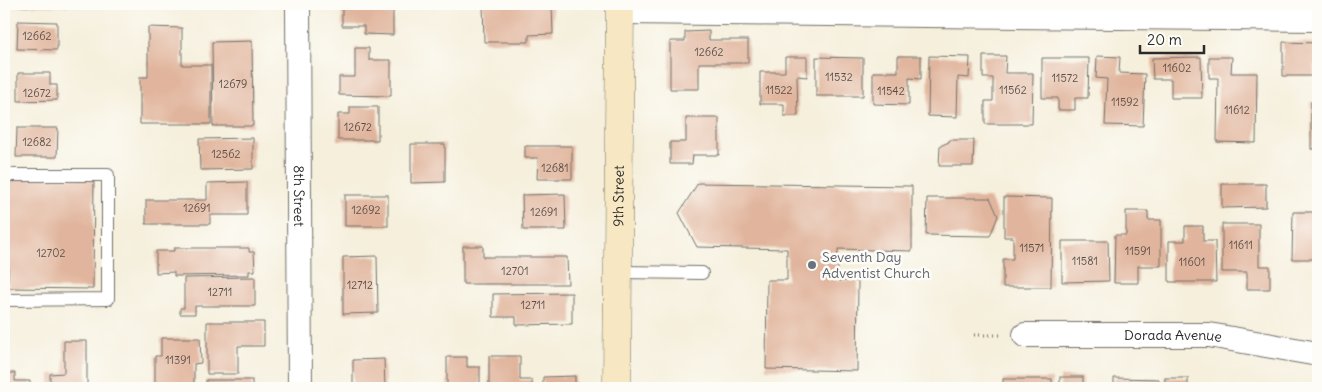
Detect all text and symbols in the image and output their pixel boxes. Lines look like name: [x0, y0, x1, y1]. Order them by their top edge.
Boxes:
scale bar: [1140, 22, 1203, 54]
house number: 12662: [22, 29, 52, 43]
text: 20 m: [1147, 30, 1182, 49]
house number: 12662: [694, 45, 724, 59]
house number: 11602: [1163, 61, 1191, 75]
house number: 11532: [825, 70, 853, 84]
house number: 11572: [1052, 71, 1078, 85]
house number: 12679: [219, 77, 247, 91]
house number: 11522: [765, 83, 793, 97]
house number: 11562: [999, 83, 1027, 97]
house number: 11542: [877, 84, 905, 98]
house number: 12672: [23, 86, 51, 100]
house number: 11592: [1111, 95, 1139, 109]
house number: 11612: [1224, 103, 1250, 117]
house number: 12672: [344, 120, 372, 134]
house number: 12682: [22, 135, 52, 149]
house number: 12562: [211, 147, 241, 161]
house number: 12681: [541, 161, 569, 175]
street label: 8th Street: [290, 165, 308, 227]
street label: 9th Street: [609, 165, 628, 227]
house number: 12691: [183, 201, 211, 215]
house number: 12692: [351, 203, 381, 217]
house number: 12691: [530, 205, 558, 219]
house number: 11611: [1229, 238, 1253, 252]
house number: 11571: [1020, 241, 1044, 255]
house number: 11591: [1125, 244, 1151, 258]
house number: 12702: [36, 246, 66, 260]
place label: Seventh Day Adventist Church: [822, 248, 930, 282]
house number: 11581: [1072, 254, 1098, 268]
house number: 11601: [1179, 255, 1205, 269]
marker: Seventh Day Adventist Church: [806, 259, 818, 271]
house number: 12701: [501, 264, 529, 278]
house number: 12712: [347, 278, 373, 292]
house number: 12711: [208, 285, 232, 299]
house number: 12711: [521, 298, 545, 312]
street label: Dorada Avenue: [1124, 326, 1223, 346]
house number: 11391: [165, 353, 191, 367]

